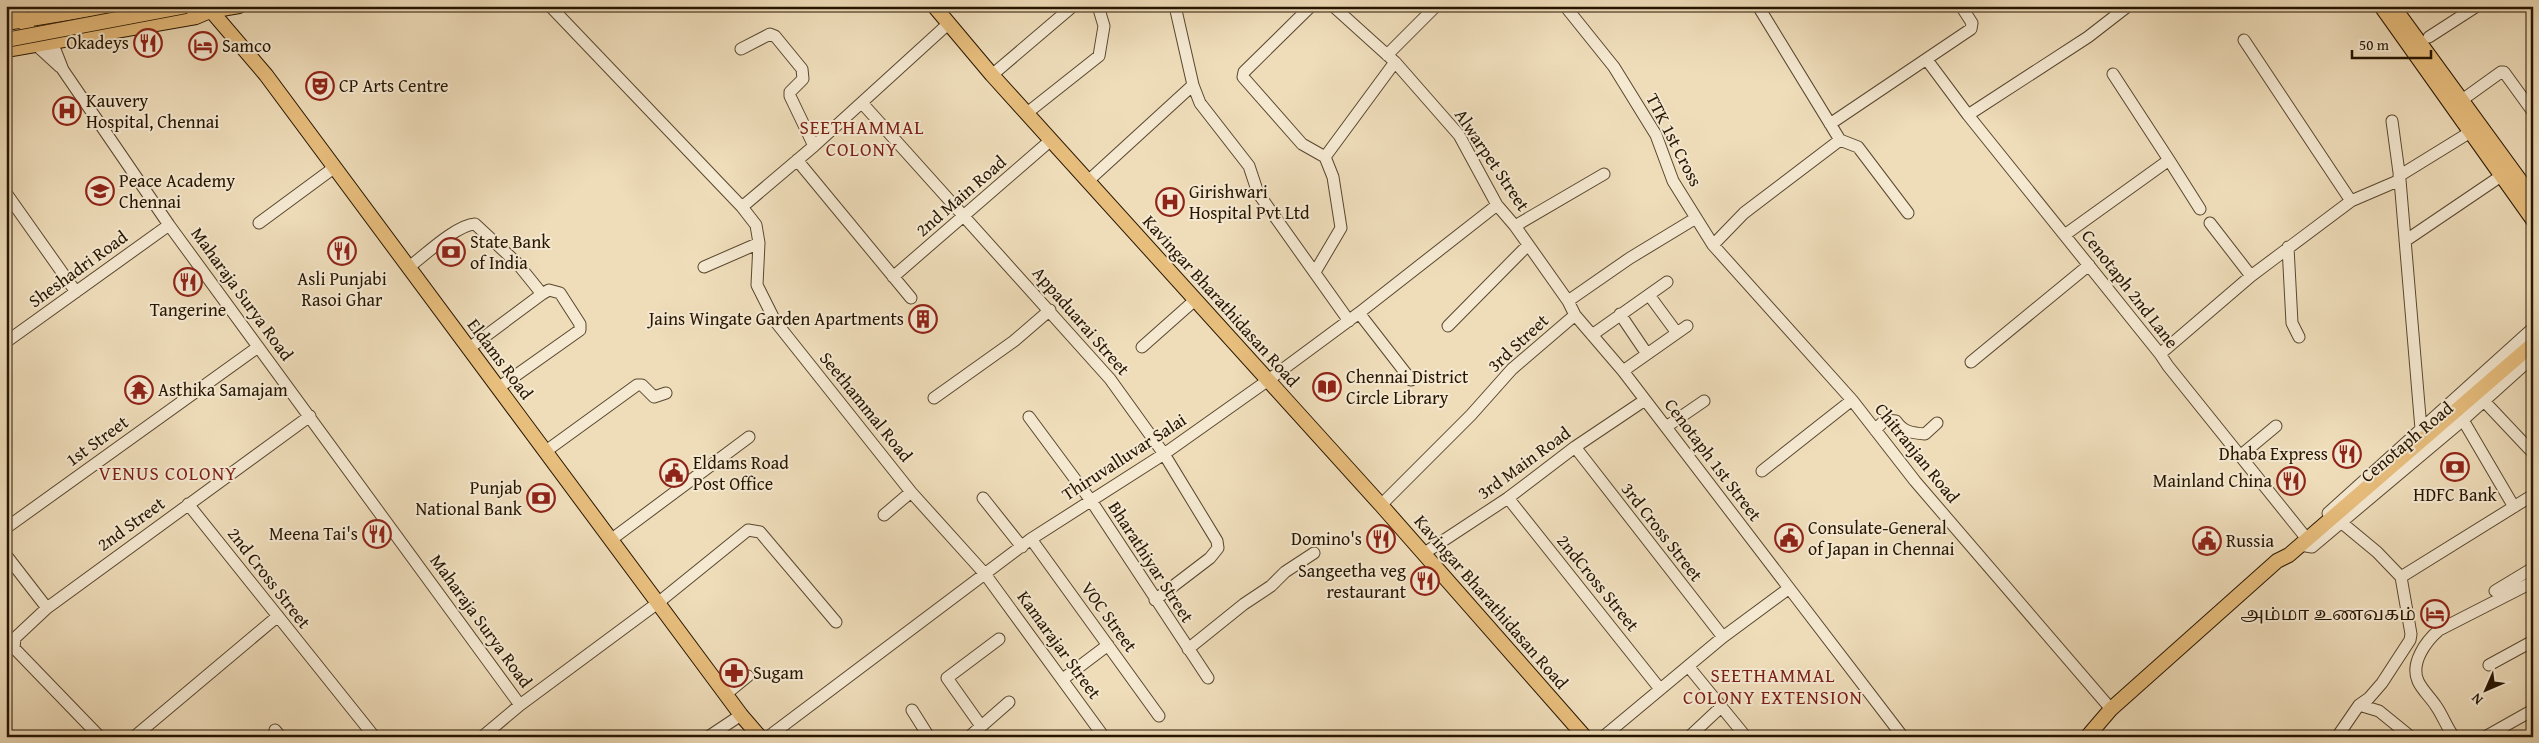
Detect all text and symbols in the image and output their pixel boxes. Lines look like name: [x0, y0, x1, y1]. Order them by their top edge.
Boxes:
restaurant icon: Okadeys: [133, 28, 163, 58]
scale bar: [2352, 28, 2430, 60]
place label: Okadeys: [66, 29, 129, 56]
hotel icon: Samco: [188, 31, 218, 61]
place label: Samco: [222, 32, 271, 59]
text: 50 m: [2359, 34, 2390, 55]
theatre icon: CP Arts Centre: [305, 71, 335, 101]
place label: CP Arts Centre: [339, 72, 449, 99]
place label: Kauvery Hospital, Chennai: [86, 87, 219, 135]
street label: TTK 1st Cross: [1639, 88, 1709, 191]
hospital icon: Kauvery Hospital, Chennai: [52, 96, 82, 126]
street label: Alwarpet Street: [1448, 103, 1537, 217]
district label: SEETHAMMAL COLONY: [799, 113, 925, 163]
street label: 2nd Main Road: [909, 148, 1012, 243]
place label: Peace Academy Chennai: [119, 167, 235, 215]
school or university icon: Peace Academy Chennai: [85, 176, 115, 206]
place label: Girishwari Hospital Pvt Ltd: [1189, 178, 1310, 226]
hospital icon: Girishwari Hospital Pvt Ltd: [1155, 187, 1185, 217]
street label: Kavingar Bharathidasan Road: [1137, 209, 1306, 393]
street label: Maharaja Surya Road: [185, 221, 300, 367]
street label: Sheshadri Road: [23, 223, 133, 314]
street label: Cenotaph 2nd Lane: [2075, 224, 2185, 354]
place label: State Bank of India: [470, 228, 551, 276]
restaurant icon: Asli Punjabi Rasoi Ghar: [327, 236, 357, 266]
bank icon: State Bank of India: [436, 237, 466, 267]
street label: Appaduarai Street: [1026, 260, 1137, 382]
place label: Asli Punjabi Rasoi Ghar: [297, 265, 387, 313]
restaurant icon: Tangerine: [173, 267, 203, 297]
place label: Tangerine: [150, 296, 226, 323]
building icon: Jains Wingate Garden Apartments: [908, 304, 938, 334]
place label: Jains Wingate Garden Apartments: [647, 305, 904, 332]
street label: 3rd Street: [1481, 307, 1555, 378]
street label: Eldams Road: [461, 312, 540, 405]
street label: Seethammal Road: [813, 346, 920, 468]
place label: Chennai District Circle Library: [1346, 363, 1469, 411]
library icon: Chennai District Circle Library: [1312, 372, 1342, 402]
temple icon: Asthika Samajam: [124, 375, 154, 405]
place label: Asthika Samajam: [158, 376, 288, 403]
street label: Cenotaph 1st Street: [1658, 393, 1769, 527]
street label: Cenotaph Road: [2354, 394, 2459, 489]
street label: Chitranjan Road: [1868, 397, 1967, 509]
street label: Thiruvalluvar Salai: [1056, 406, 1191, 507]
street label: 1st Street: [60, 408, 134, 473]
street label: 3rd Main Road: [1471, 419, 1576, 506]
restaurant icon: Dhaba Express: [2332, 439, 2362, 469]
place label: Dhaba Express: [2219, 440, 2328, 467]
place label: Eldams Road Post Office: [693, 449, 789, 497]
bank icon: HDFC Bank: [2440, 452, 2470, 482]
public building icon: Eldams Road Post Office: [659, 458, 689, 488]
district label: VENUS COLONY: [99, 459, 237, 487]
restaurant icon: Mainland China: [2276, 466, 2306, 496]
place label: Mainland China: [2153, 467, 2272, 494]
place label: Punjab National Bank: [416, 474, 523, 522]
street label: 3rd Cross Street: [1615, 476, 1710, 588]
place label: HDFC Bank: [2413, 481, 2498, 508]
bank icon: Punjab National Bank: [526, 483, 556, 513]
street label: 2nd Street: [91, 489, 171, 557]
street label: Bharathiyar Street: [1102, 496, 1201, 628]
street label: Kavingar Bharathidasan Road: [1408, 508, 1575, 695]
place label: Consulate-General of Japan in Chennai: [1808, 514, 1955, 562]
restaurant icon: Meena Tai's: [362, 519, 392, 549]
place label: Meena Tai's: [269, 520, 358, 547]
street label: 2nd Cross Street: [221, 521, 318, 635]
public building icon: Consulate-General of Japan in Chennai: [1774, 523, 1804, 553]
restaurant icon: Domino's: [1366, 524, 1396, 554]
place label: Domino's: [1291, 525, 1362, 552]
public building icon: Russia: [2192, 526, 2222, 556]
place label: Russia: [2226, 527, 2274, 554]
street label: 2ndCross Street: [1551, 528, 1647, 638]
street label: Maharaja Surya Road: [424, 548, 539, 694]
place label: Sangeetha veg restaurant: [1298, 557, 1407, 605]
restaurant icon: Sangeetha veg restaurant: [1410, 566, 1440, 596]
street label: VOC Street: [1075, 576, 1145, 658]
street label: Kamarajar Street: [1011, 585, 1108, 705]
hotel icon: அம்மா உணவகம்: [2420, 599, 2450, 629]
place label: அம்மா உணவகம்: [2240, 600, 2416, 627]
pharmacy icon: Sugam: [719, 658, 749, 688]
place label: Sugam: [753, 659, 804, 686]
district label: SEETHAMMAL COLONY EXTENSION: [1683, 661, 1863, 711]
north arrow: [2462, 666, 2512, 716]
text: N: [2466, 688, 2487, 710]

